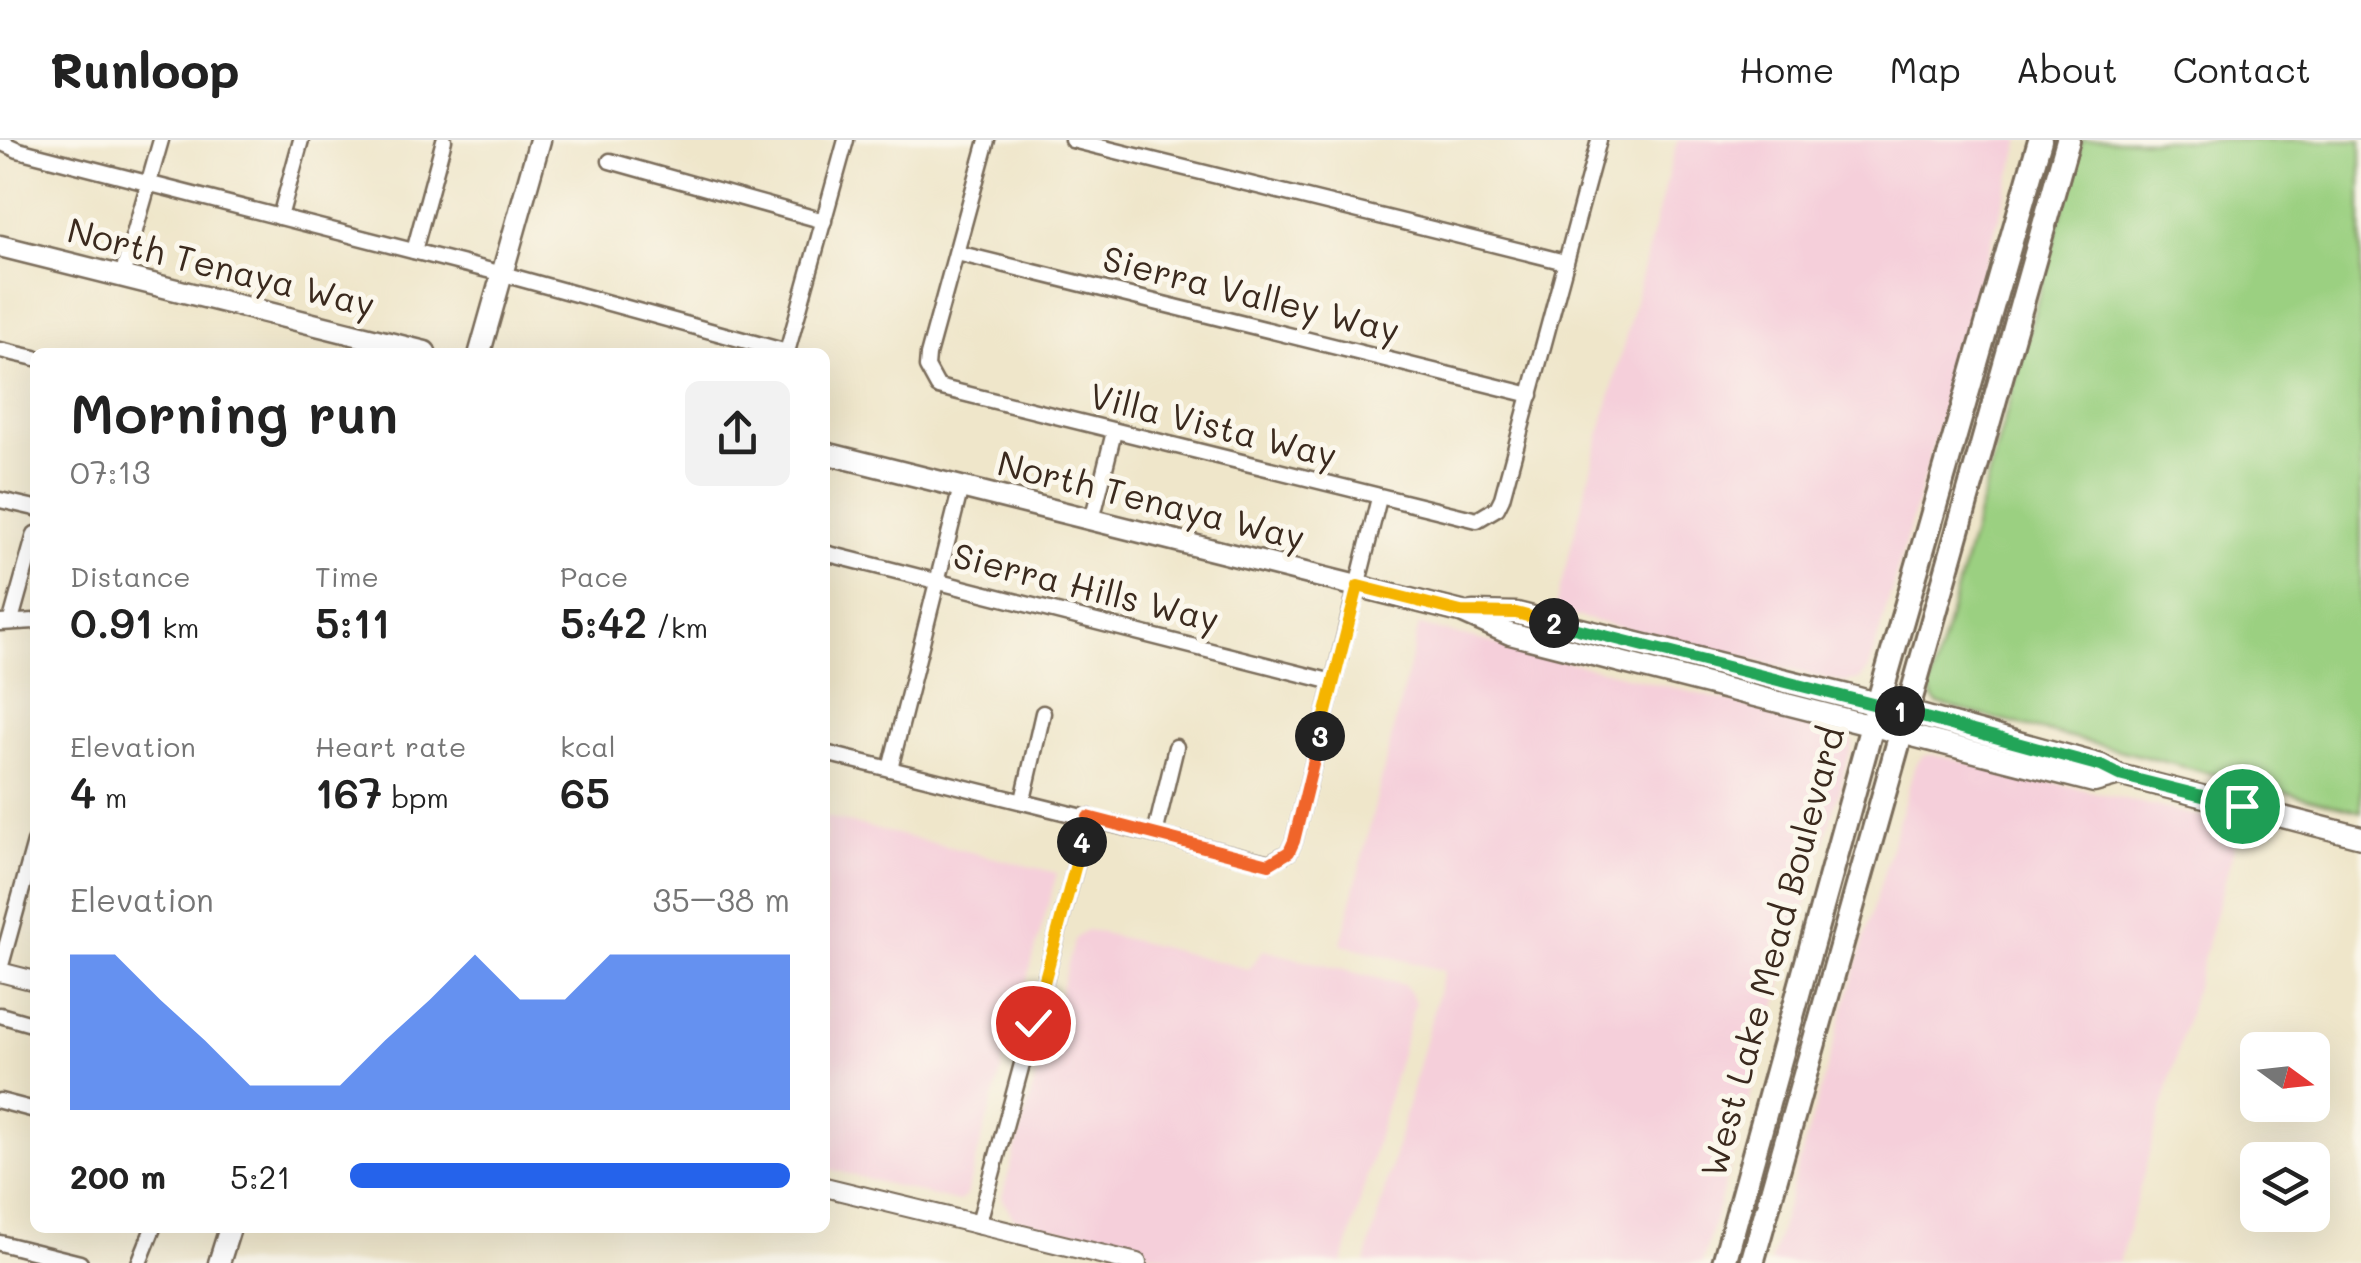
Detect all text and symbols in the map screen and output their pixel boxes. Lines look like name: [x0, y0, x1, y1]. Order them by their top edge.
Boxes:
text: Runloop: [50, 38, 240, 100]
text: Home: [1739, 46, 1835, 92]
text: Map: [1890, 46, 1961, 92]
text: About: [2016, 46, 2118, 92]
text: Contact: [2173, 46, 2311, 92]
street label: North Tenaya Way: [63, 206, 380, 326]
street label: Sierra Valley Way: [1098, 234, 1405, 352]
street label: Villa Vista Way: [1085, 371, 1342, 477]
text: Morning run: [70, 376, 398, 448]
button: share: [685, 381, 790, 486]
street label: North Tenaya Way: [993, 439, 1310, 559]
text: 07:13: [70, 450, 151, 492]
street label: Sierra Hills Way: [949, 531, 1224, 641]
text: Distance: [70, 558, 191, 594]
text: Time: [315, 558, 379, 594]
text: Pace: [560, 558, 628, 594]
text: 0.91: [70, 594, 153, 649]
text: 5:11: [315, 594, 390, 649]
text: 5:42: [560, 594, 647, 649]
pin: 2: [1529, 598, 1579, 648]
text: 2: [1546, 605, 1562, 641]
text: km: [153, 609, 199, 645]
text: /km: [647, 609, 708, 645]
pin: 1: [1875, 686, 1925, 736]
text: 1: [1894, 693, 1906, 729]
pin: 3: [1295, 711, 1345, 761]
text: 3: [1312, 718, 1328, 754]
street label: West Lake Mead Boulevard: [1689, 721, 1853, 1182]
text: Elevation: [70, 728, 196, 764]
text: Heart rate: [315, 728, 466, 764]
text: kcal: [560, 728, 616, 764]
text: 4: [70, 764, 96, 819]
text: 167: [315, 764, 382, 819]
text: 65: [560, 764, 610, 819]
pin: [2200, 764, 2285, 849]
text: m: [96, 779, 127, 815]
text: bpm: [382, 779, 449, 815]
icon: arrive: [2215, 779, 2270, 834]
pin: 4: [1057, 817, 1107, 867]
text: 4: [1073, 824, 1091, 860]
text: Elevation: [70, 878, 214, 920]
text: 35–38 m: [653, 878, 790, 920]
pin: [991, 981, 1076, 1066]
icon: check: [1006, 996, 1061, 1051]
north arrow: [2240, 1032, 2330, 1122]
map controls: [2240, 1032, 2330, 1232]
button: layers: [2240, 1142, 2330, 1232]
text: 200 m: [70, 1155, 166, 1197]
text: 5:21: [230, 1155, 291, 1197]

